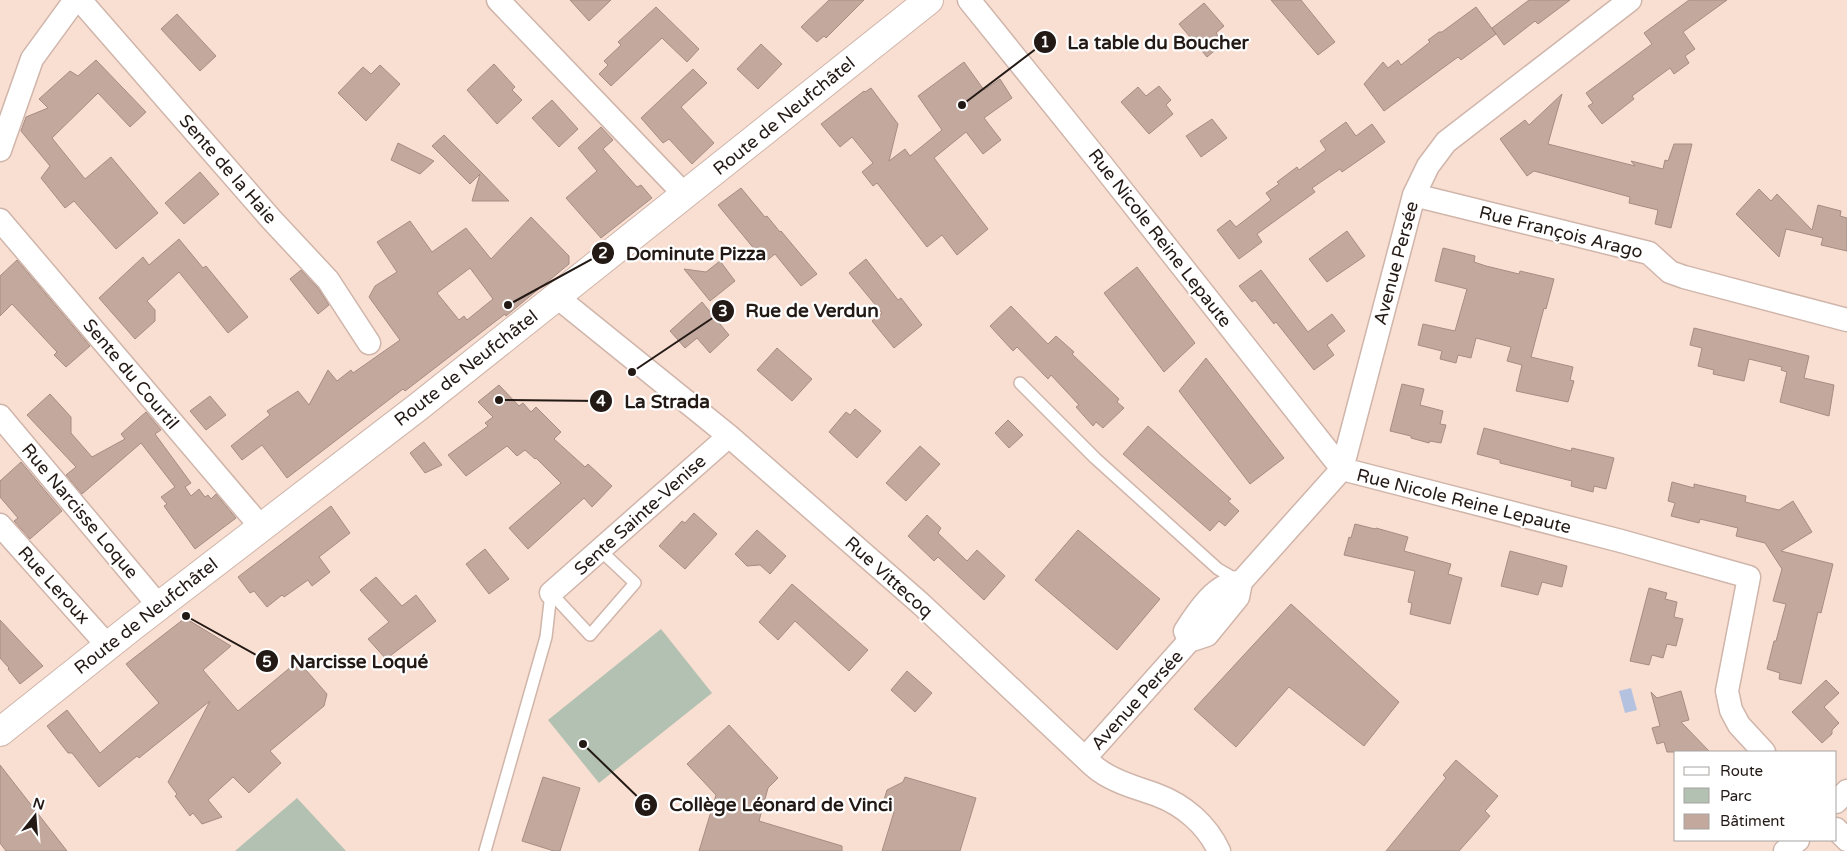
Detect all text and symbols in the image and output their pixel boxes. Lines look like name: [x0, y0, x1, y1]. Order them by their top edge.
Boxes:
callout: La table du Boucher: [1033, 25, 1259, 59]
text: La table du Boucher: [1067, 32, 1249, 54]
text: 1: [1040, 33, 1050, 51]
street label: Route de Neufchâtel: [709, 52, 859, 180]
street label: Sente de la Haie: [175, 110, 281, 228]
street label: Rue Nicole Reine Lepaute: [1083, 144, 1237, 332]
street label: Avenue Persée: [1369, 199, 1423, 327]
street label: Rue François Arago: [1477, 201, 1645, 263]
callout: Dominute Pizza: [591, 236, 776, 270]
text: Dominute Pizza: [626, 243, 766, 265]
text: 2: [598, 244, 608, 262]
callout: Rue de Verdun: [710, 294, 889, 328]
text: Rue de Verdun: [745, 300, 879, 322]
text: 3: [718, 302, 728, 320]
street label: Route de Neufchâtel: [390, 305, 542, 431]
street label: Sente du Courtil: [78, 314, 184, 434]
callout: La Strada: [589, 384, 720, 418]
text: La Strada: [624, 391, 710, 413]
text: 4: [596, 392, 606, 410]
street label: Rue Narcisse Loque: [17, 439, 143, 583]
street label: Sente Sainte-Venise: [570, 450, 710, 580]
street label: Rue Nicole Reine Lepaute: [1354, 464, 1574, 538]
street label: Rue Vittecoq: [840, 532, 938, 622]
street label: Rue Leroux: [13, 542, 95, 628]
street label: Route de Neufchâtel: [70, 553, 222, 679]
callout: Narcisse Loqué: [255, 644, 438, 678]
street label: Avenue Persée: [1086, 645, 1188, 755]
text: Narcisse Loqué: [290, 651, 429, 674]
text: 5: [262, 653, 272, 671]
legend: [1674, 751, 1837, 841]
text: Route: [1720, 762, 1763, 780]
text: Parc: [1720, 787, 1752, 805]
callout: Collège Léonard de Vinci: [634, 788, 903, 822]
north arrow: [10, 791, 60, 841]
text: N: [31, 794, 47, 814]
text: Collège Léonard de Vinci: [669, 794, 893, 817]
text: 6: [641, 796, 651, 814]
text: Bâtiment: [1720, 812, 1785, 830]

